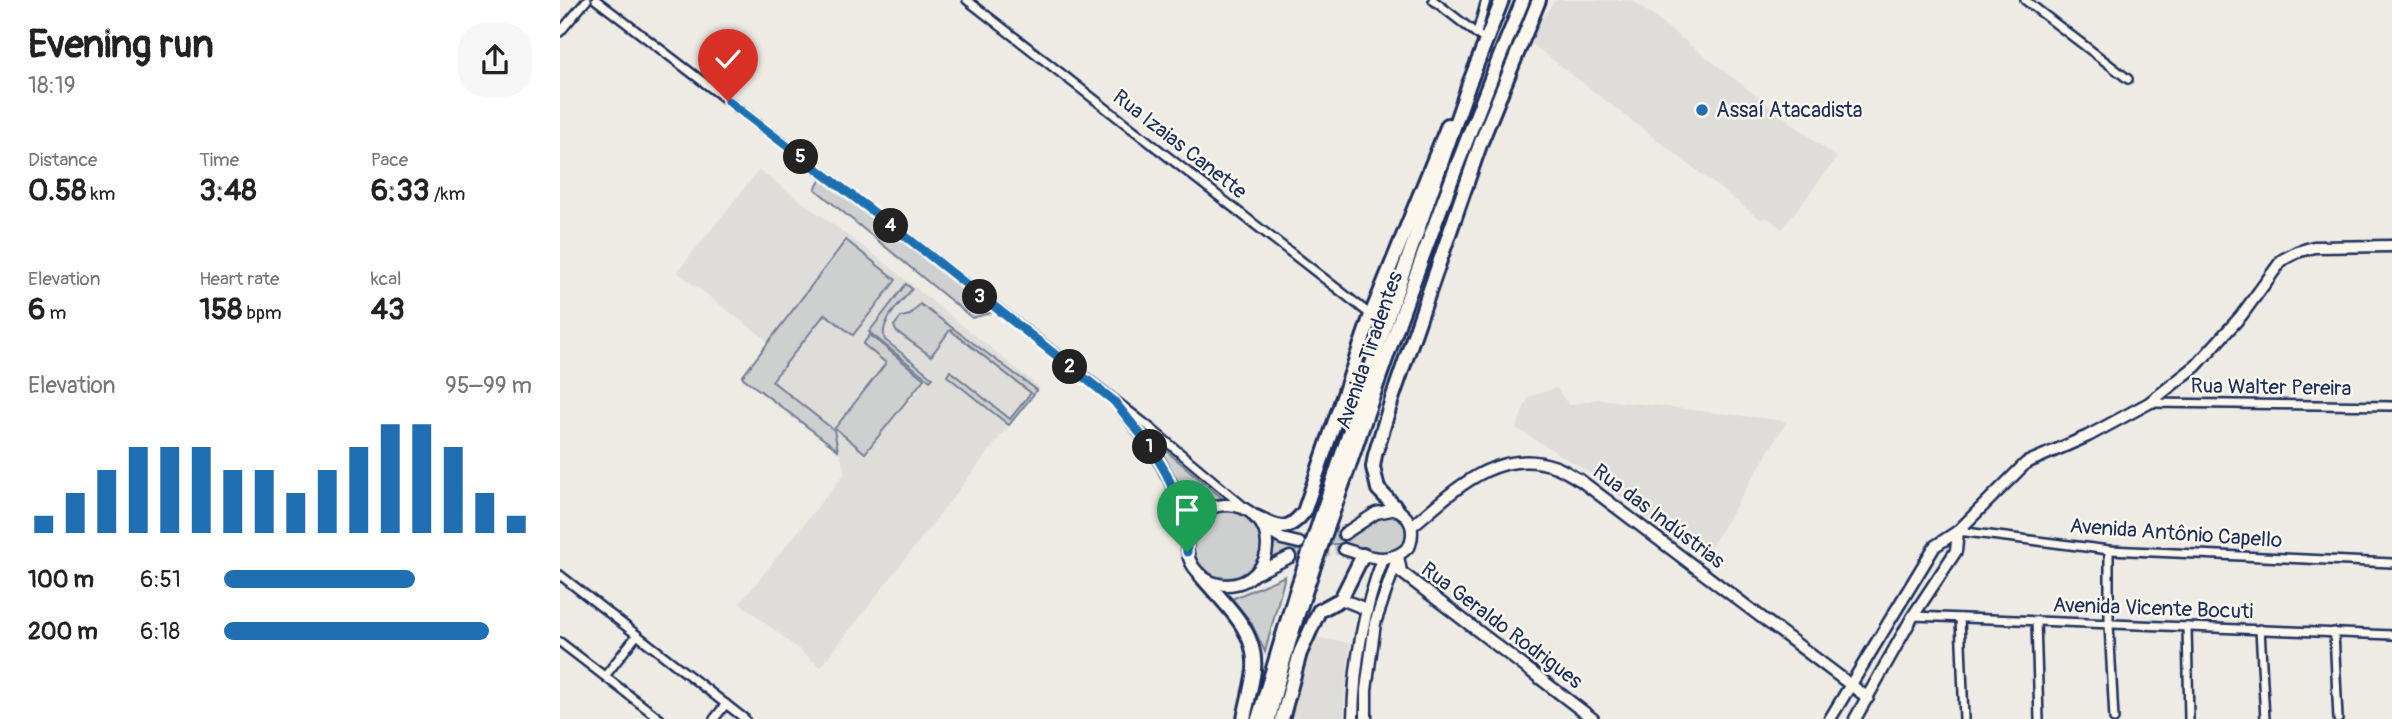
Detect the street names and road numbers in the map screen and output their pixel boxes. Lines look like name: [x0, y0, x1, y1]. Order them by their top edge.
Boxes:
street label: Rua Izaias Canette: [1107, 84, 1253, 206]
street label: Avenida Tiradentes: [1330, 267, 1409, 433]
street label: Rua Walter Pereira: [2190, 373, 2352, 402]
street label: Rua das Indústrias: [1587, 458, 1731, 575]
street label: Avenida Antônio Capello: [2069, 513, 2283, 554]
street label: Rua Geraldo Rodrigues: [1416, 556, 1588, 695]
street label: Avenida Vicente Bocuti: [2052, 592, 2254, 625]

